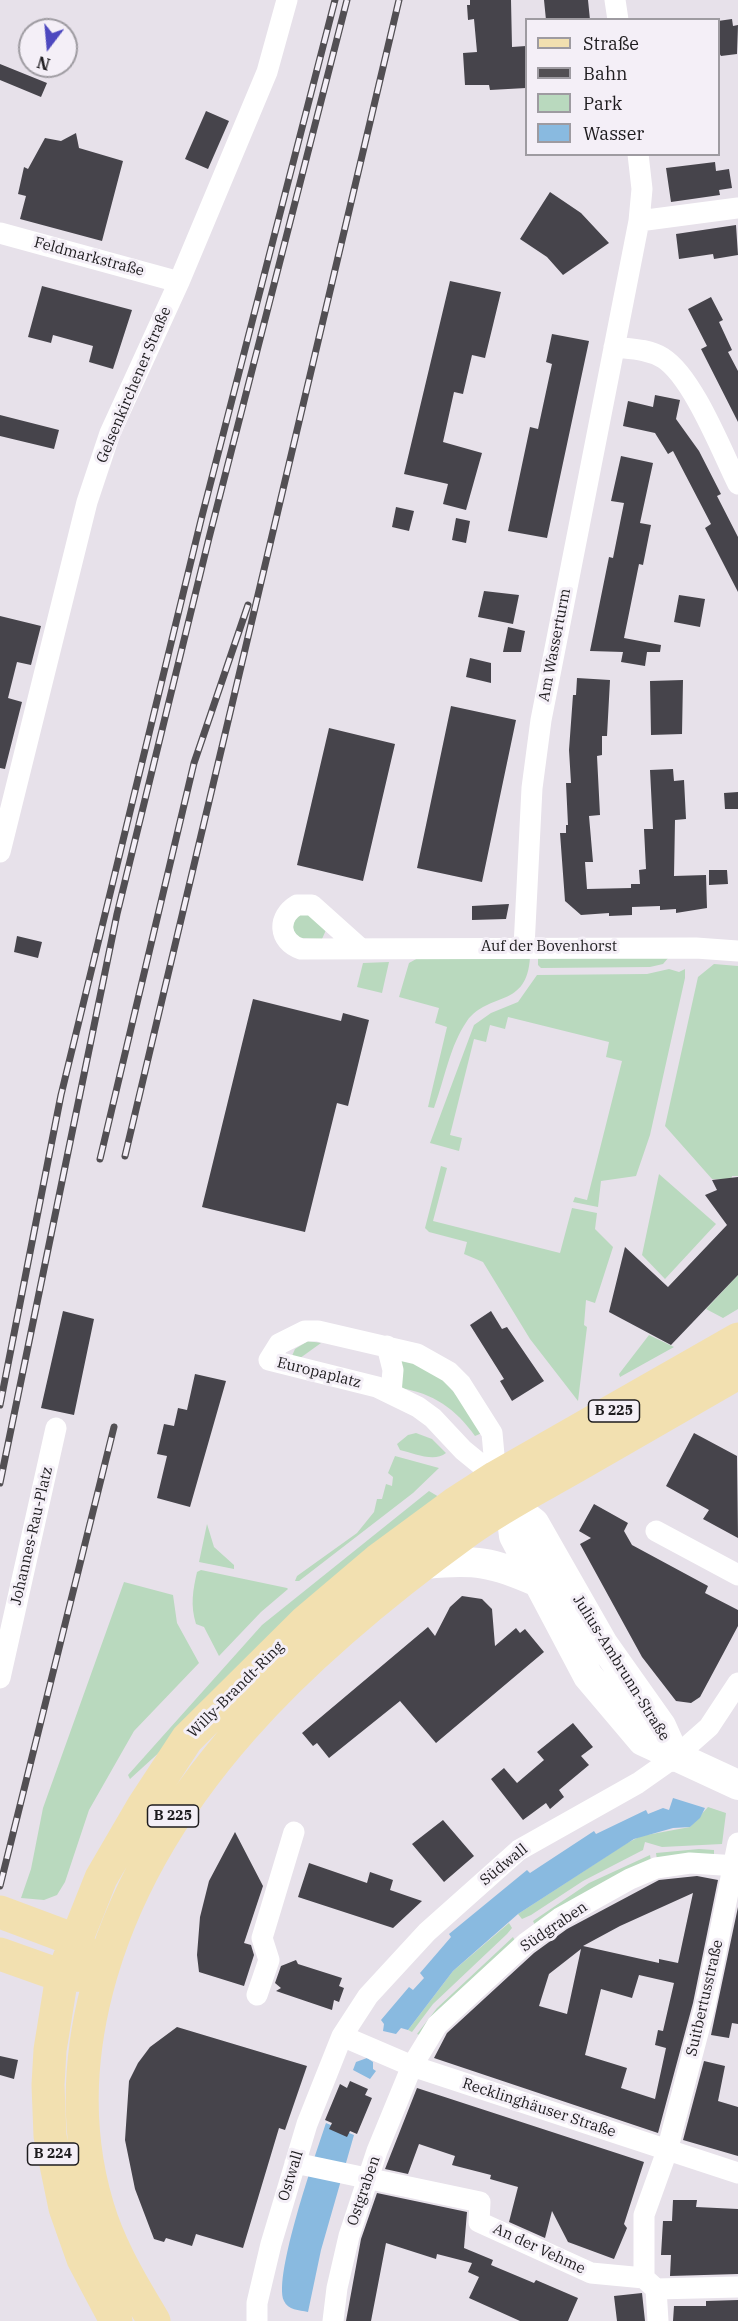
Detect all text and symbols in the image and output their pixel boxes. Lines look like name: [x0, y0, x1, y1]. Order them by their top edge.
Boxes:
north arrow: [18, 18, 78, 78]
legend: [525, 18, 720, 156]
text: Straße: [583, 32, 639, 55]
text: N: [35, 52, 52, 75]
text: Bahn: [583, 62, 628, 85]
text: Park: [583, 92, 622, 115]
text: Wasser: [583, 122, 644, 145]
street label: Feldmarkstraße: [32, 234, 146, 280]
street label: Gelsenkirchener Straße: [93, 304, 175, 466]
street label: Am Wasserturm: [535, 587, 575, 703]
street label: Auf der Bovenhorst: [481, 938, 617, 956]
street label: Europaplatz: [275, 1354, 363, 1392]
road number: B 225: [588, 1400, 640, 1422]
street label: Johannes-Rau-Platz: [7, 1465, 57, 1607]
street label: Julius-Ambrunn-Straße: [569, 1592, 673, 1744]
street label: Willy-Brandt-Ring: [184, 1638, 288, 1742]
road number: B 225: [148, 1805, 198, 1827]
street label: Südwall: [477, 1840, 531, 1890]
street label: Südgraben: [517, 1898, 591, 1956]
street label: Suitbertusstraße: [683, 1938, 727, 2058]
street label: Recklinghäuser Straße: [460, 2075, 618, 2141]
road number: B 224: [28, 2143, 78, 2165]
street label: Ostwall: [275, 2149, 307, 2203]
street label: Ostgraben: [344, 2154, 384, 2228]
street label: An der Vehme: [490, 2220, 588, 2278]

